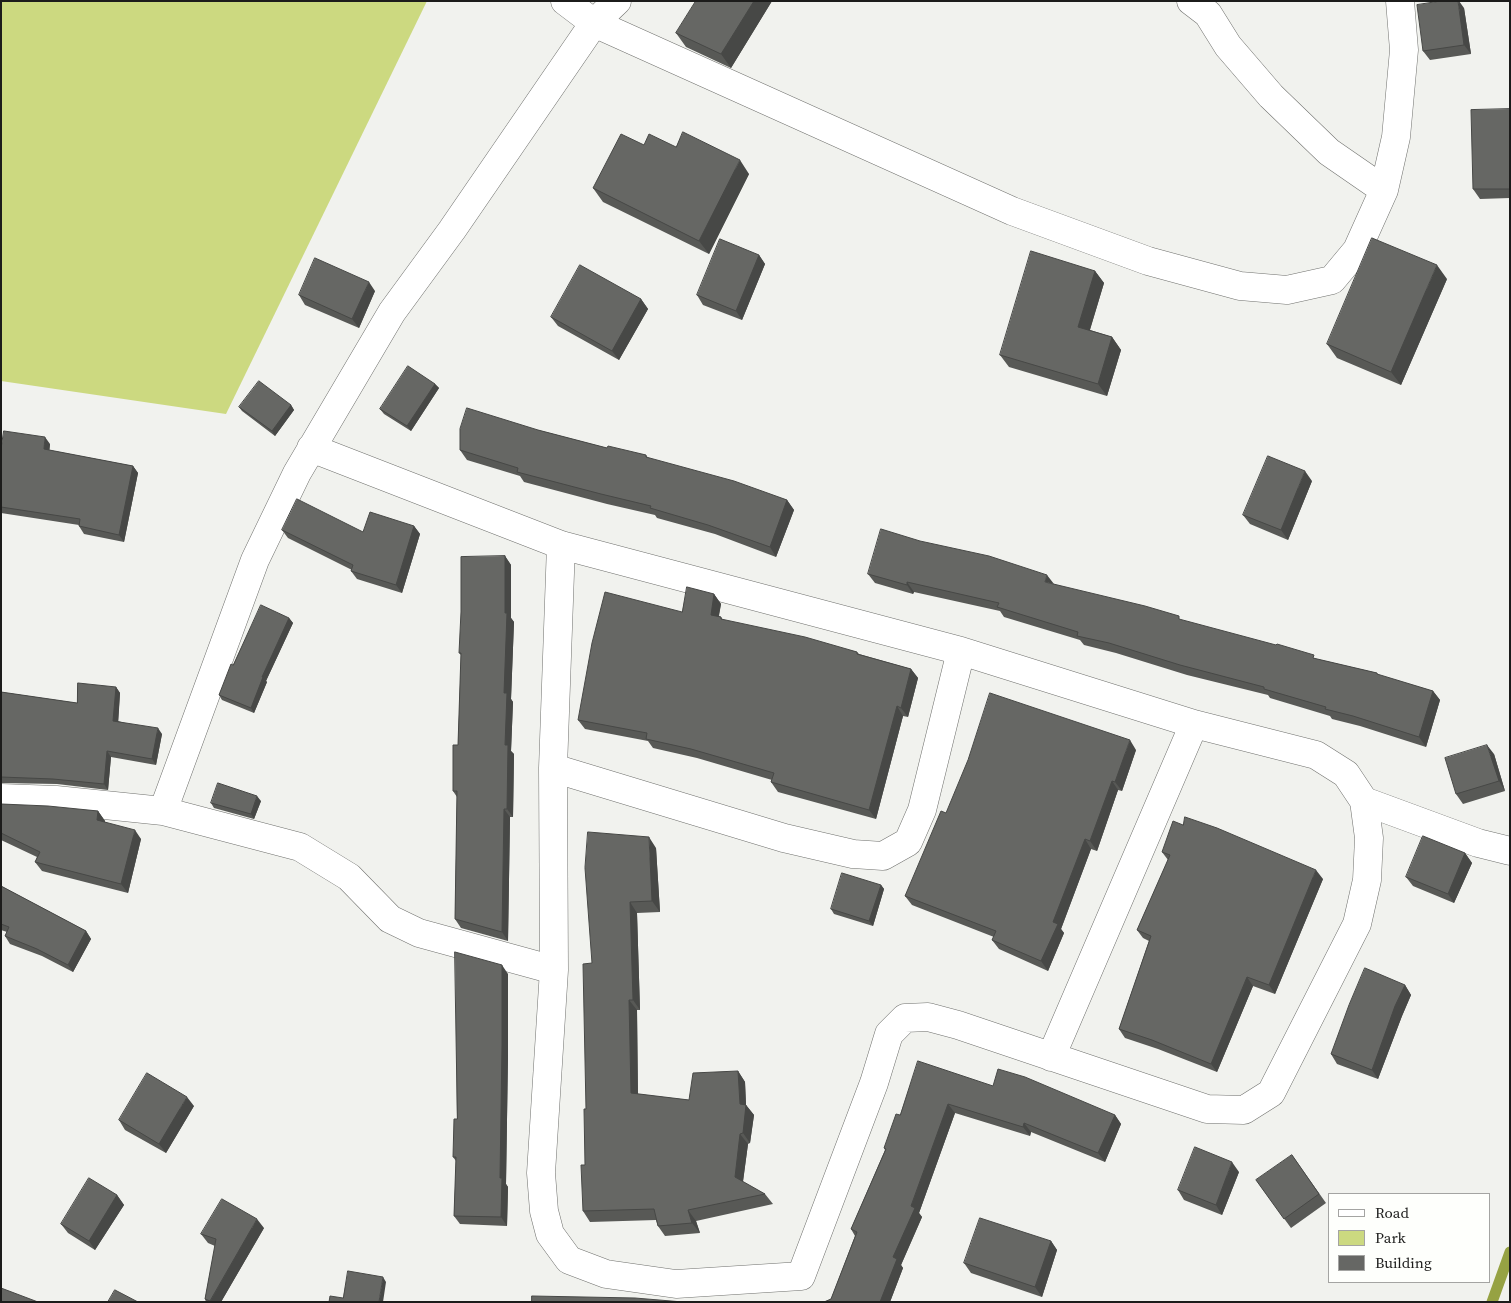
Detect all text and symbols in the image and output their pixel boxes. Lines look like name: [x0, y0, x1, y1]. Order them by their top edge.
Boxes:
legend: [1328, 1193, 1491, 1283]
text: Road: [1375, 1202, 1409, 1223]
text: Park: [1375, 1227, 1406, 1248]
text: Building: [1375, 1252, 1432, 1273]

